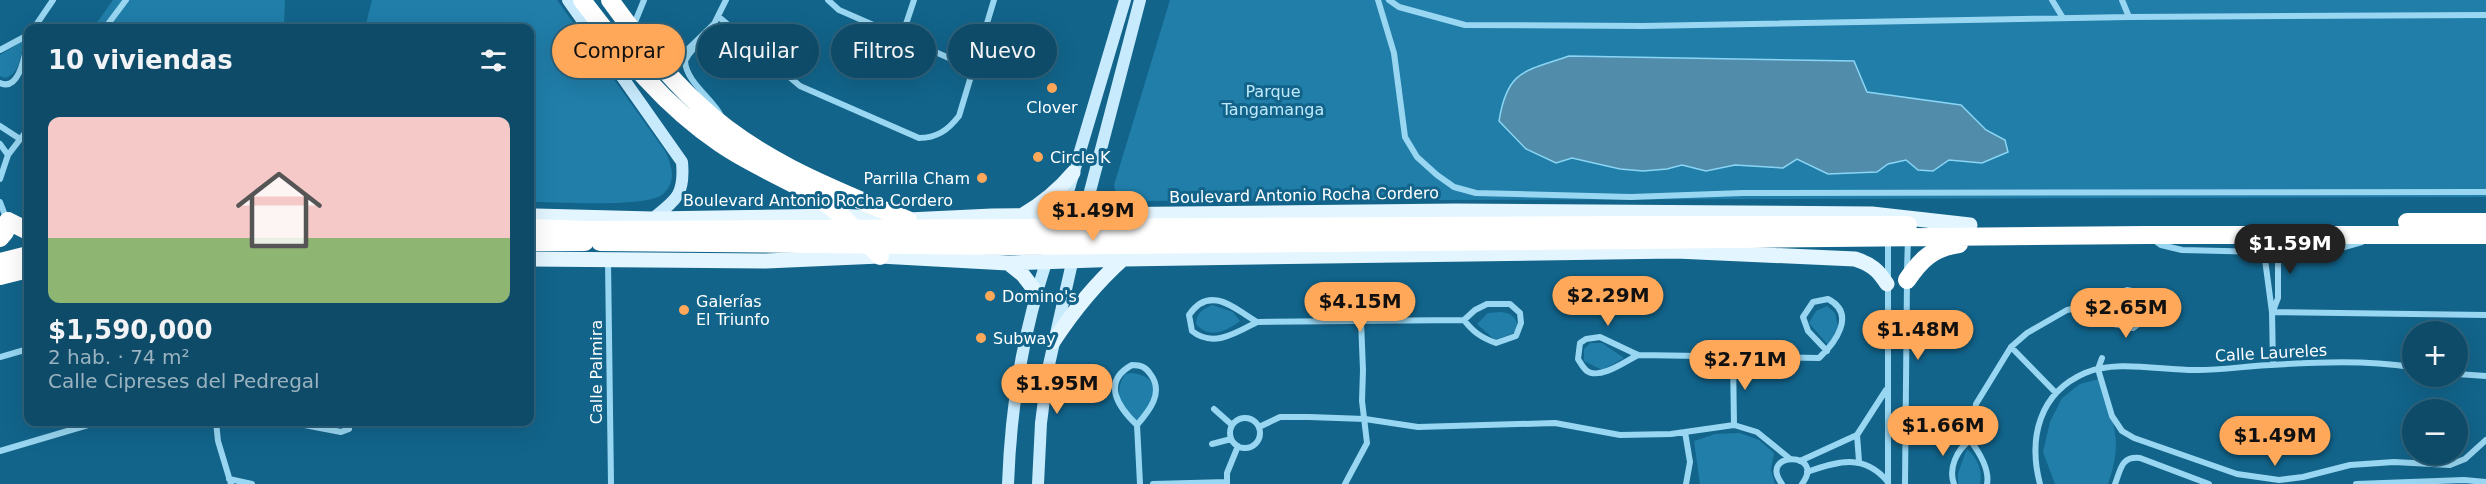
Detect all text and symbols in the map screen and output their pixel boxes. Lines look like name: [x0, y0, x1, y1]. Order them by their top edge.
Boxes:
chip: Comprar: [552, 24, 685, 78]
chip: Alquilar: [697, 24, 819, 78]
chip: Filtros: [831, 24, 936, 78]
chip: Nuevo: [948, 24, 1057, 78]
icon: filters: [477, 44, 510, 77]
text: 10 viviendas: [48, 45, 233, 75]
marker: Clover: [1045, 81, 1059, 95]
park label: Parque Tangamanga: [1221, 82, 1324, 119]
place label: Clover: [1026, 98, 1078, 117]
place label: Circle K: [1050, 148, 1111, 167]
marker: Circle K: [1031, 150, 1045, 164]
icon: home: [225, 156, 333, 264]
place label: Parrilla Cham: [863, 169, 970, 188]
marker: Parrilla Cham: [975, 171, 989, 185]
street label: Boulevard Antonio Rocha Cordero: [1169, 183, 1439, 207]
street label: Boulevard Antonio Rocha Cordero: [683, 191, 953, 210]
pin: $1.49M: [1044, 191, 1142, 242]
text: $1.49M: [1051, 198, 1135, 222]
pin: $1.59M: [2241, 224, 2339, 275]
text: $1.59M: [2248, 231, 2332, 255]
pin: $2.29M: [1559, 276, 1657, 327]
pin: $4.15M: [1311, 282, 1409, 333]
text: $2.29M: [1566, 283, 1650, 307]
place label: Domino's: [1002, 287, 1077, 306]
pin: $2.65M: [2077, 288, 2175, 339]
marker: Domino's: [983, 289, 997, 303]
text: $4.15M: [1318, 289, 1402, 313]
place label: Galerías El Triunfo: [696, 292, 770, 329]
text: $2.65M: [2084, 295, 2168, 319]
marker: Galerías El Triunfo: [677, 303, 691, 317]
pin: $1.48M: [1869, 310, 1967, 361]
text: $1,590,000: [48, 315, 212, 345]
text: $1.48M: [1876, 317, 1960, 341]
street label: Calle Palmira: [587, 320, 606, 424]
map controls: [2402, 321, 2468, 465]
button: +: [2402, 321, 2468, 387]
place label: Subway: [993, 329, 1056, 348]
marker: Subway: [974, 331, 988, 345]
pin: $2.71M: [1696, 340, 1794, 391]
street label: Calle Laureles: [2214, 341, 2328, 365]
text: 2 hab. · 74 m²: [48, 345, 189, 369]
text: $2.71M: [1703, 347, 1787, 371]
pin: $1.95M: [1008, 364, 1106, 415]
text: Calle Cipreses del Pedregal: [48, 369, 320, 393]
text: $1.95M: [1015, 371, 1099, 395]
button: −: [2402, 399, 2468, 465]
pin: $1.66M: [1894, 406, 1992, 457]
text: $1.66M: [1901, 413, 1985, 437]
pin: $1.49M: [2226, 416, 2324, 467]
text: $1.49M: [2233, 423, 2317, 447]

